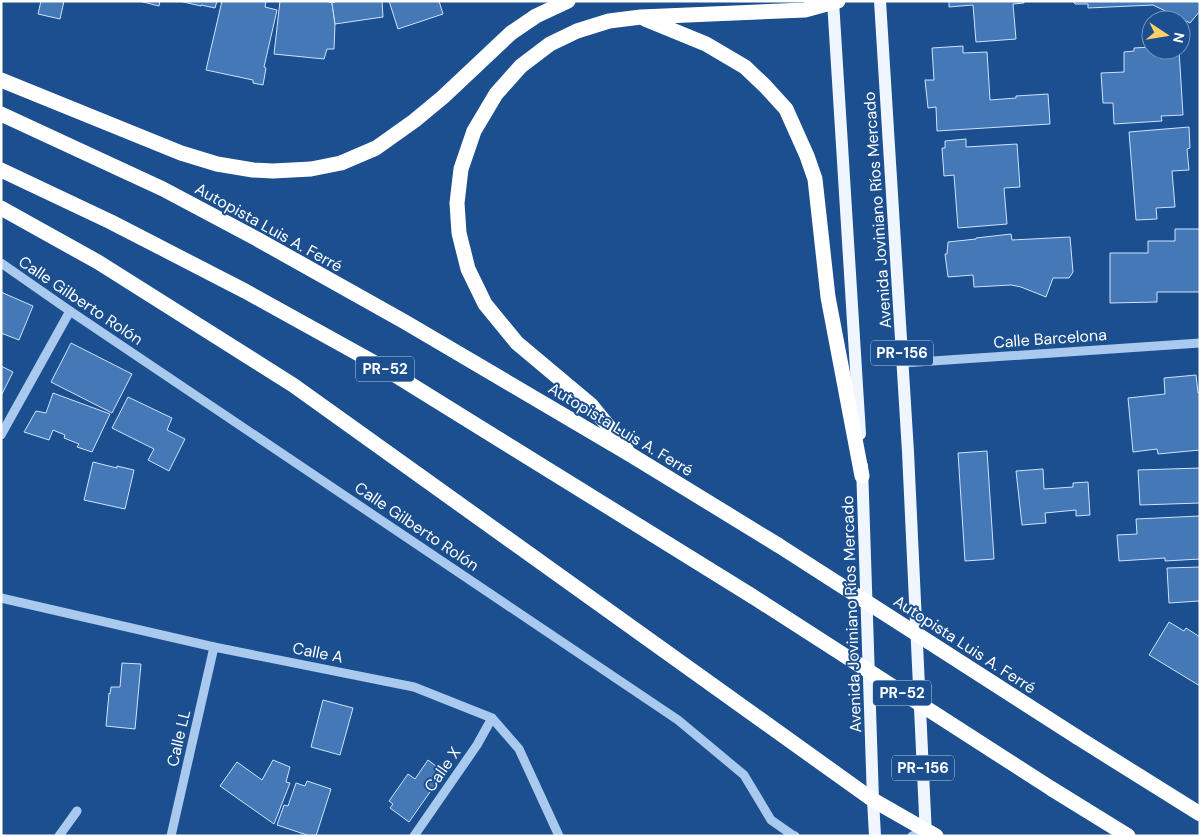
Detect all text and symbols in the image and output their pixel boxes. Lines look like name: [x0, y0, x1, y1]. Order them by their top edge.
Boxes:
north arrow: [1141, 10, 1191, 60]
text: N: [1169, 31, 1189, 45]
street label: Avenida Joviniano Ríos Mercado: [859, 91, 896, 329]
street label: Autopista Luis A. Ferré: [191, 178, 346, 277]
street label: Calle Gilberto Rolón: [14, 251, 147, 350]
street label: Calle Barcelona: [993, 324, 1108, 353]
road number: PR-156: [871, 340, 933, 366]
road number: PR-52: [356, 356, 414, 382]
street label: Autopista Luis A. Ferré: [544, 378, 697, 481]
street label: Calle Gilberto Rolón: [350, 477, 483, 576]
street label: Avenida Joviniano Ríos Mercado: [837, 495, 866, 733]
street label: Autopista Luis A. Ferré: [890, 591, 1040, 698]
street label: Calle A: [291, 637, 345, 668]
road number: PR-52: [873, 680, 931, 706]
street label: Calle LL: [162, 708, 195, 769]
street label: Calle X: [419, 742, 466, 796]
road number: PR-156: [892, 756, 954, 780]

